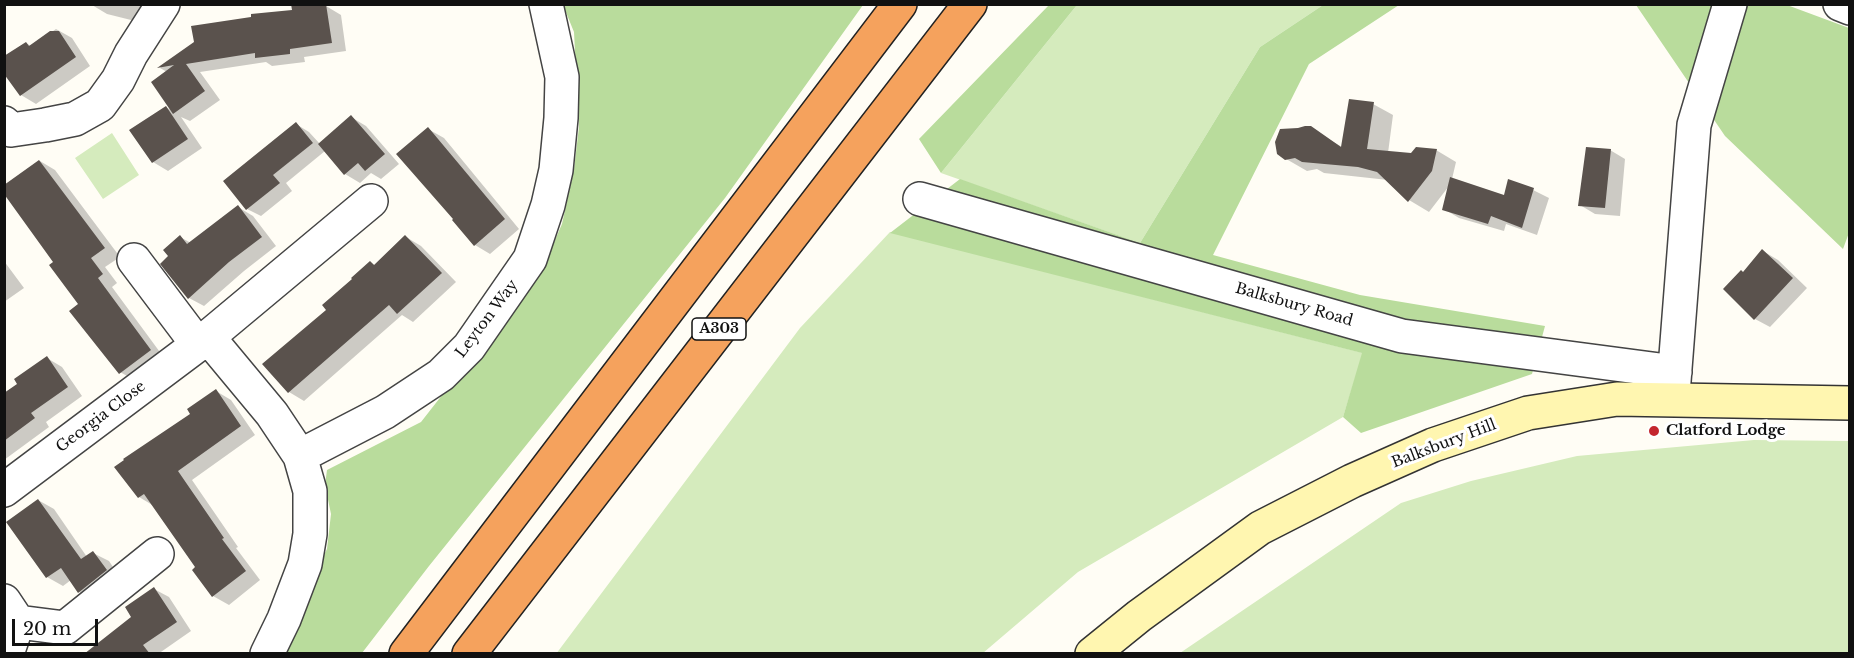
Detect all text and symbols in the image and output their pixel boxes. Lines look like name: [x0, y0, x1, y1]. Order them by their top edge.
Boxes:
street label: Leyton Way: [452, 276, 522, 362]
street label: Balksbury Road: [1233, 280, 1355, 330]
road number: A303: [692, 318, 746, 340]
street label: Georgia Close: [53, 377, 149, 457]
street label: Balksbury Hill: [1389, 416, 1499, 472]
place label: Clatford Lodge: [1666, 422, 1786, 440]
marker: Clatford Lodge: [1647, 424, 1661, 438]
scale bar: [15, 607, 100, 645]
text: 20 m: [23, 618, 71, 640]

